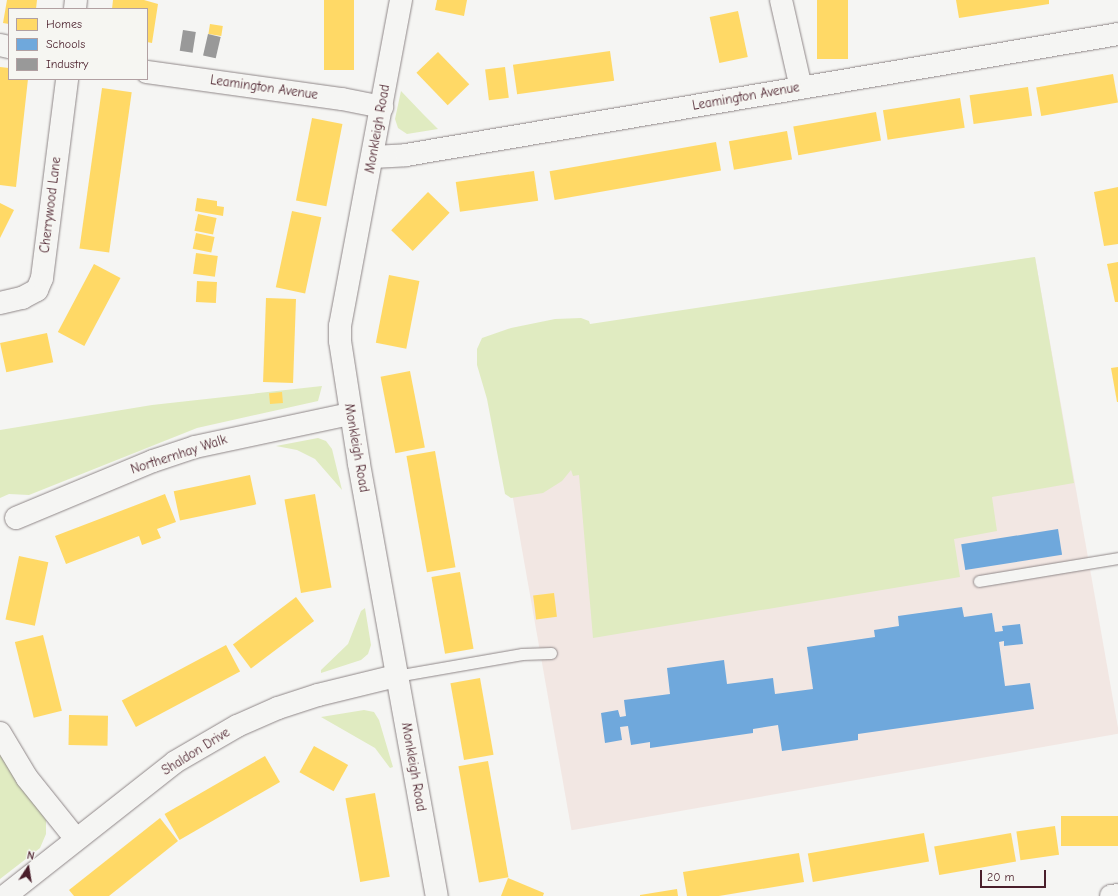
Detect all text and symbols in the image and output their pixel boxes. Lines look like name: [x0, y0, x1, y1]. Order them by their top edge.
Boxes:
legend: [8, 8, 148, 80]
text: Homes: [46, 17, 82, 31]
text: Schools: [46, 37, 85, 51]
text: Industry: [46, 57, 88, 71]
street label: Leamington Avenue: [209, 73, 319, 103]
street label: Leamington Avenue: [691, 80, 801, 114]
street label: Monkleigh Road: [363, 83, 393, 175]
street label: Cherrywood Lane: [37, 156, 65, 254]
street label: Monkleigh Road: [341, 402, 371, 494]
street label: Northernhay Walk: [129, 432, 229, 478]
street label: Monkleigh Road: [398, 721, 428, 813]
street label: Shaldon Drive: [159, 725, 233, 779]
north arrow: [8, 848, 48, 888]
text: N: [26, 849, 35, 863]
scale bar: [982, 862, 1048, 888]
text: 20 m: [987, 870, 1015, 884]

